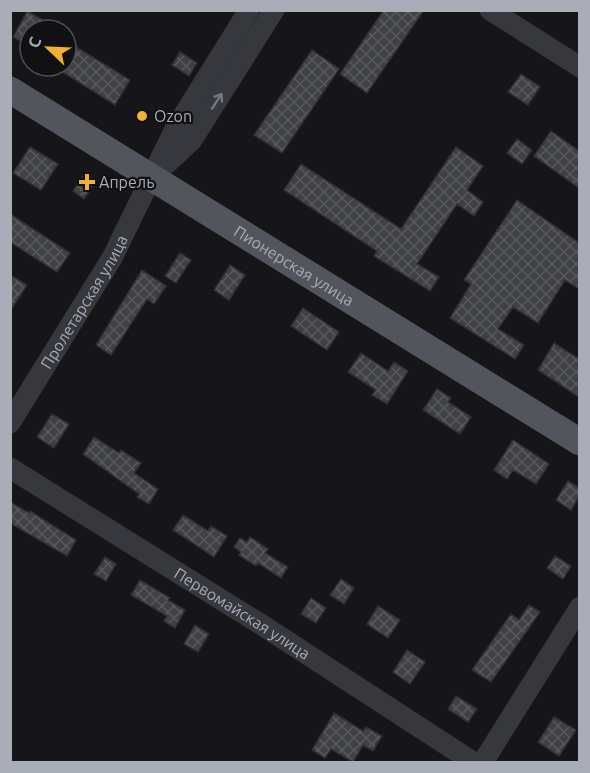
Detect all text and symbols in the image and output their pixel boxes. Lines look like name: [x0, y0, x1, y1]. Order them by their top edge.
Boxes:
north arrow: [18, 18, 78, 78]
text: С: [24, 34, 44, 50]
one-way arrow: [211, 93, 223, 109]
place label: Ozon: [154, 107, 192, 125]
marker: Ozon: [135, 109, 149, 123]
place label: Апрель: [99, 173, 154, 191]
marker: Апрель: [80, 175, 94, 189]
street label: Пионерская улица: [231, 222, 357, 309]
street label: Пролетарская улица: [37, 232, 131, 372]
street label: Первомайская улица: [171, 564, 313, 663]

